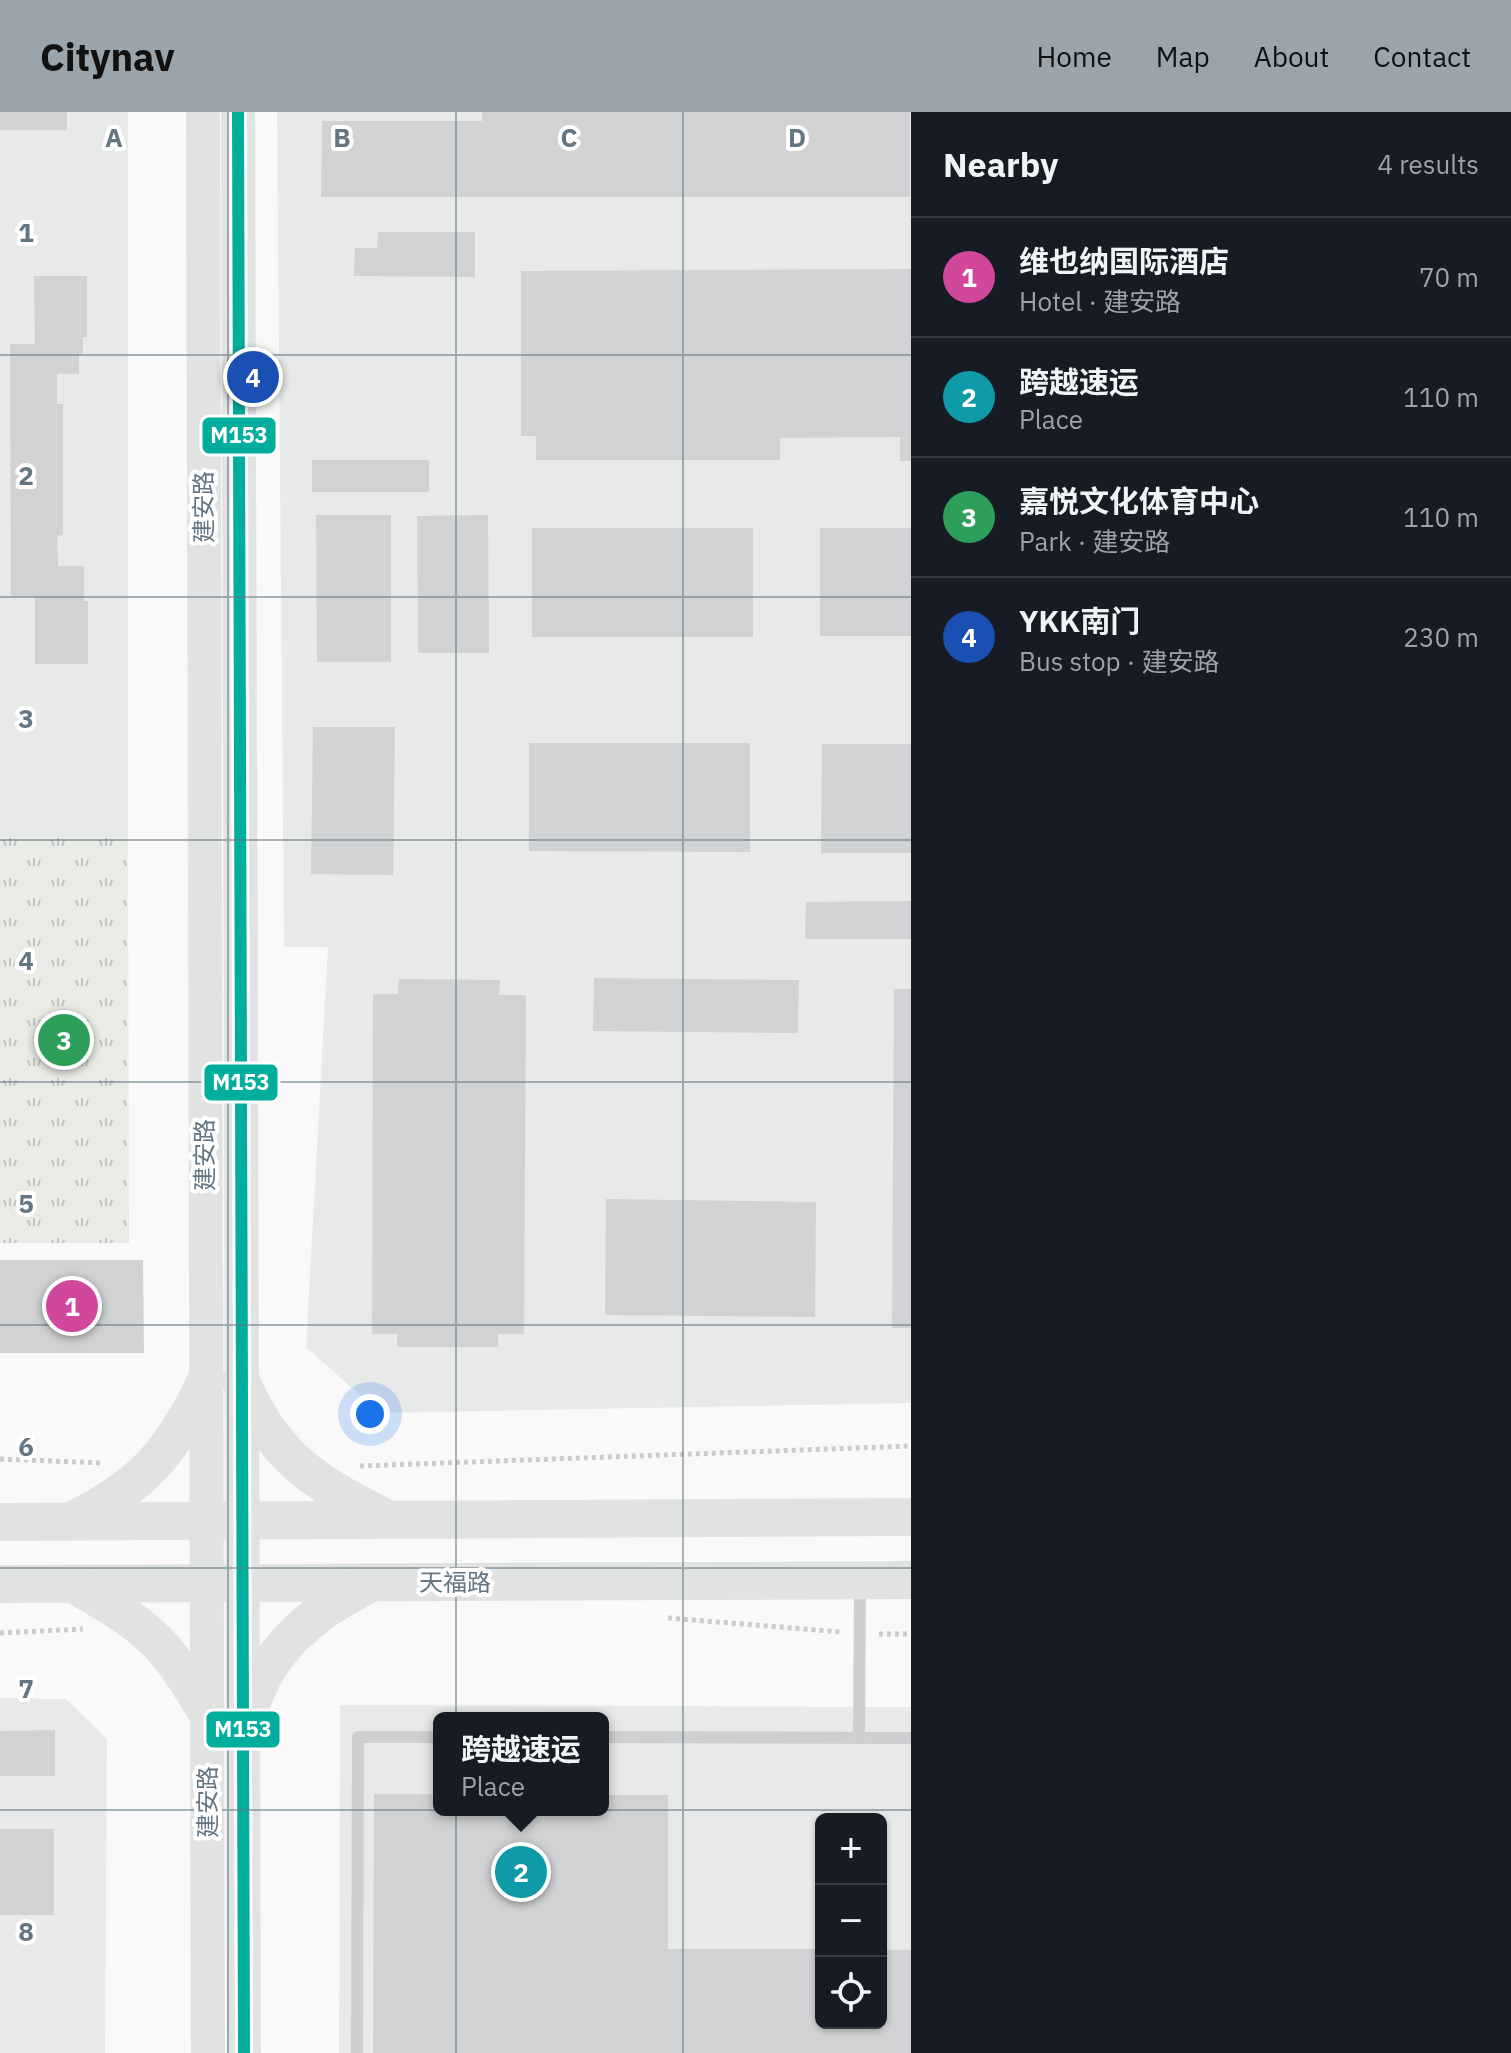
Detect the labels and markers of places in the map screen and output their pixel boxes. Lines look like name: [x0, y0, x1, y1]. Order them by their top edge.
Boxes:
pin: 4: [227, 347, 279, 407]
pin: 3: [38, 1010, 90, 1070]
pin: 1: [46, 1276, 98, 1336]
pin: 2: [495, 1842, 547, 1902]

